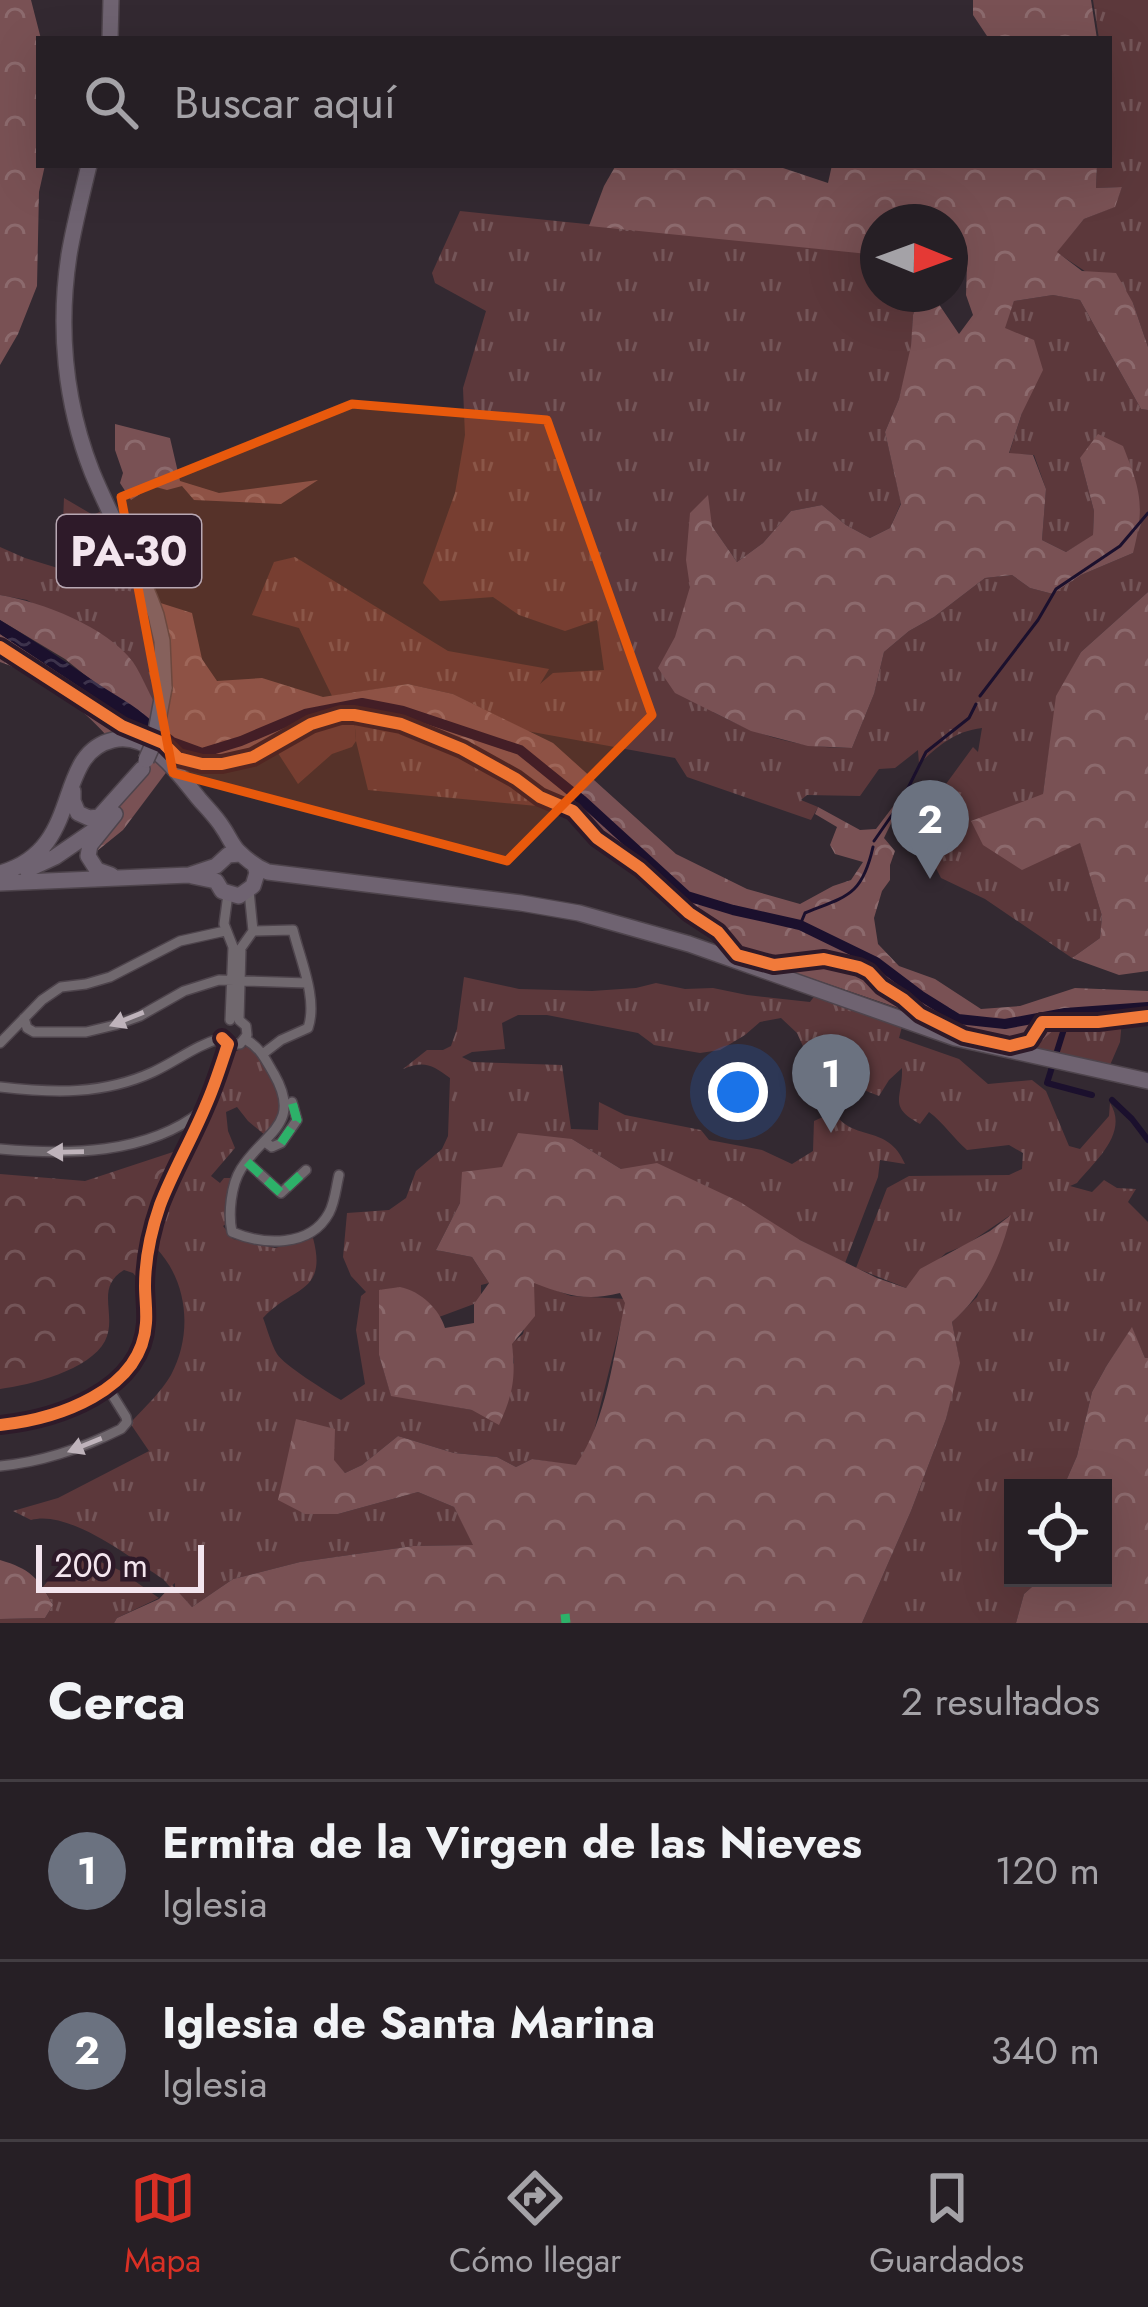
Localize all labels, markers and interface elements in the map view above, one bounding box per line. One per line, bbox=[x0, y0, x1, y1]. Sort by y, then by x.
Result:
search box bbox=[36, 36, 1112, 168]
icon: search bbox=[78, 69, 144, 135]
text: Buscar aquí bbox=[174, 70, 396, 135]
north arrow bbox=[860, 204, 968, 312]
road number: PA-30 bbox=[57, 515, 201, 587]
pin: 2 bbox=[891, 780, 969, 879]
one-way arrow bbox=[109, 1011, 145, 1030]
pin: 1 bbox=[792, 1034, 870, 1133]
your location bbox=[708, 1062, 768, 1122]
one-way arrow bbox=[46, 1142, 84, 1161]
one-way arrow bbox=[66, 1436, 102, 1455]
map controls bbox=[1004, 1479, 1112, 1587]
button: locate bbox=[1004, 1479, 1112, 1587]
scale bar bbox=[36, 1539, 204, 1592]
text: 200 m bbox=[54, 1542, 148, 1589]
text: Cerca bbox=[48, 1664, 186, 1738]
text: 2 resultados bbox=[901, 1673, 1100, 1730]
text: Ermita de la Virgen de las Nieves bbox=[162, 1810, 862, 1875]
text: 1 bbox=[77, 1842, 97, 1899]
text: 120 m bbox=[995, 1842, 1100, 1899]
text: Iglesia bbox=[162, 1875, 267, 1932]
text: Iglesia de Santa Marina bbox=[162, 1990, 655, 2055]
text: 2 bbox=[74, 2022, 100, 2079]
text: 340 m bbox=[990, 2022, 1100, 2079]
text: Iglesia bbox=[162, 2055, 267, 2112]
tab: Mapa bbox=[124, 2165, 201, 2284]
tab: Cómo llegar bbox=[449, 2165, 621, 2284]
tab: Guardados bbox=[869, 2165, 1024, 2284]

